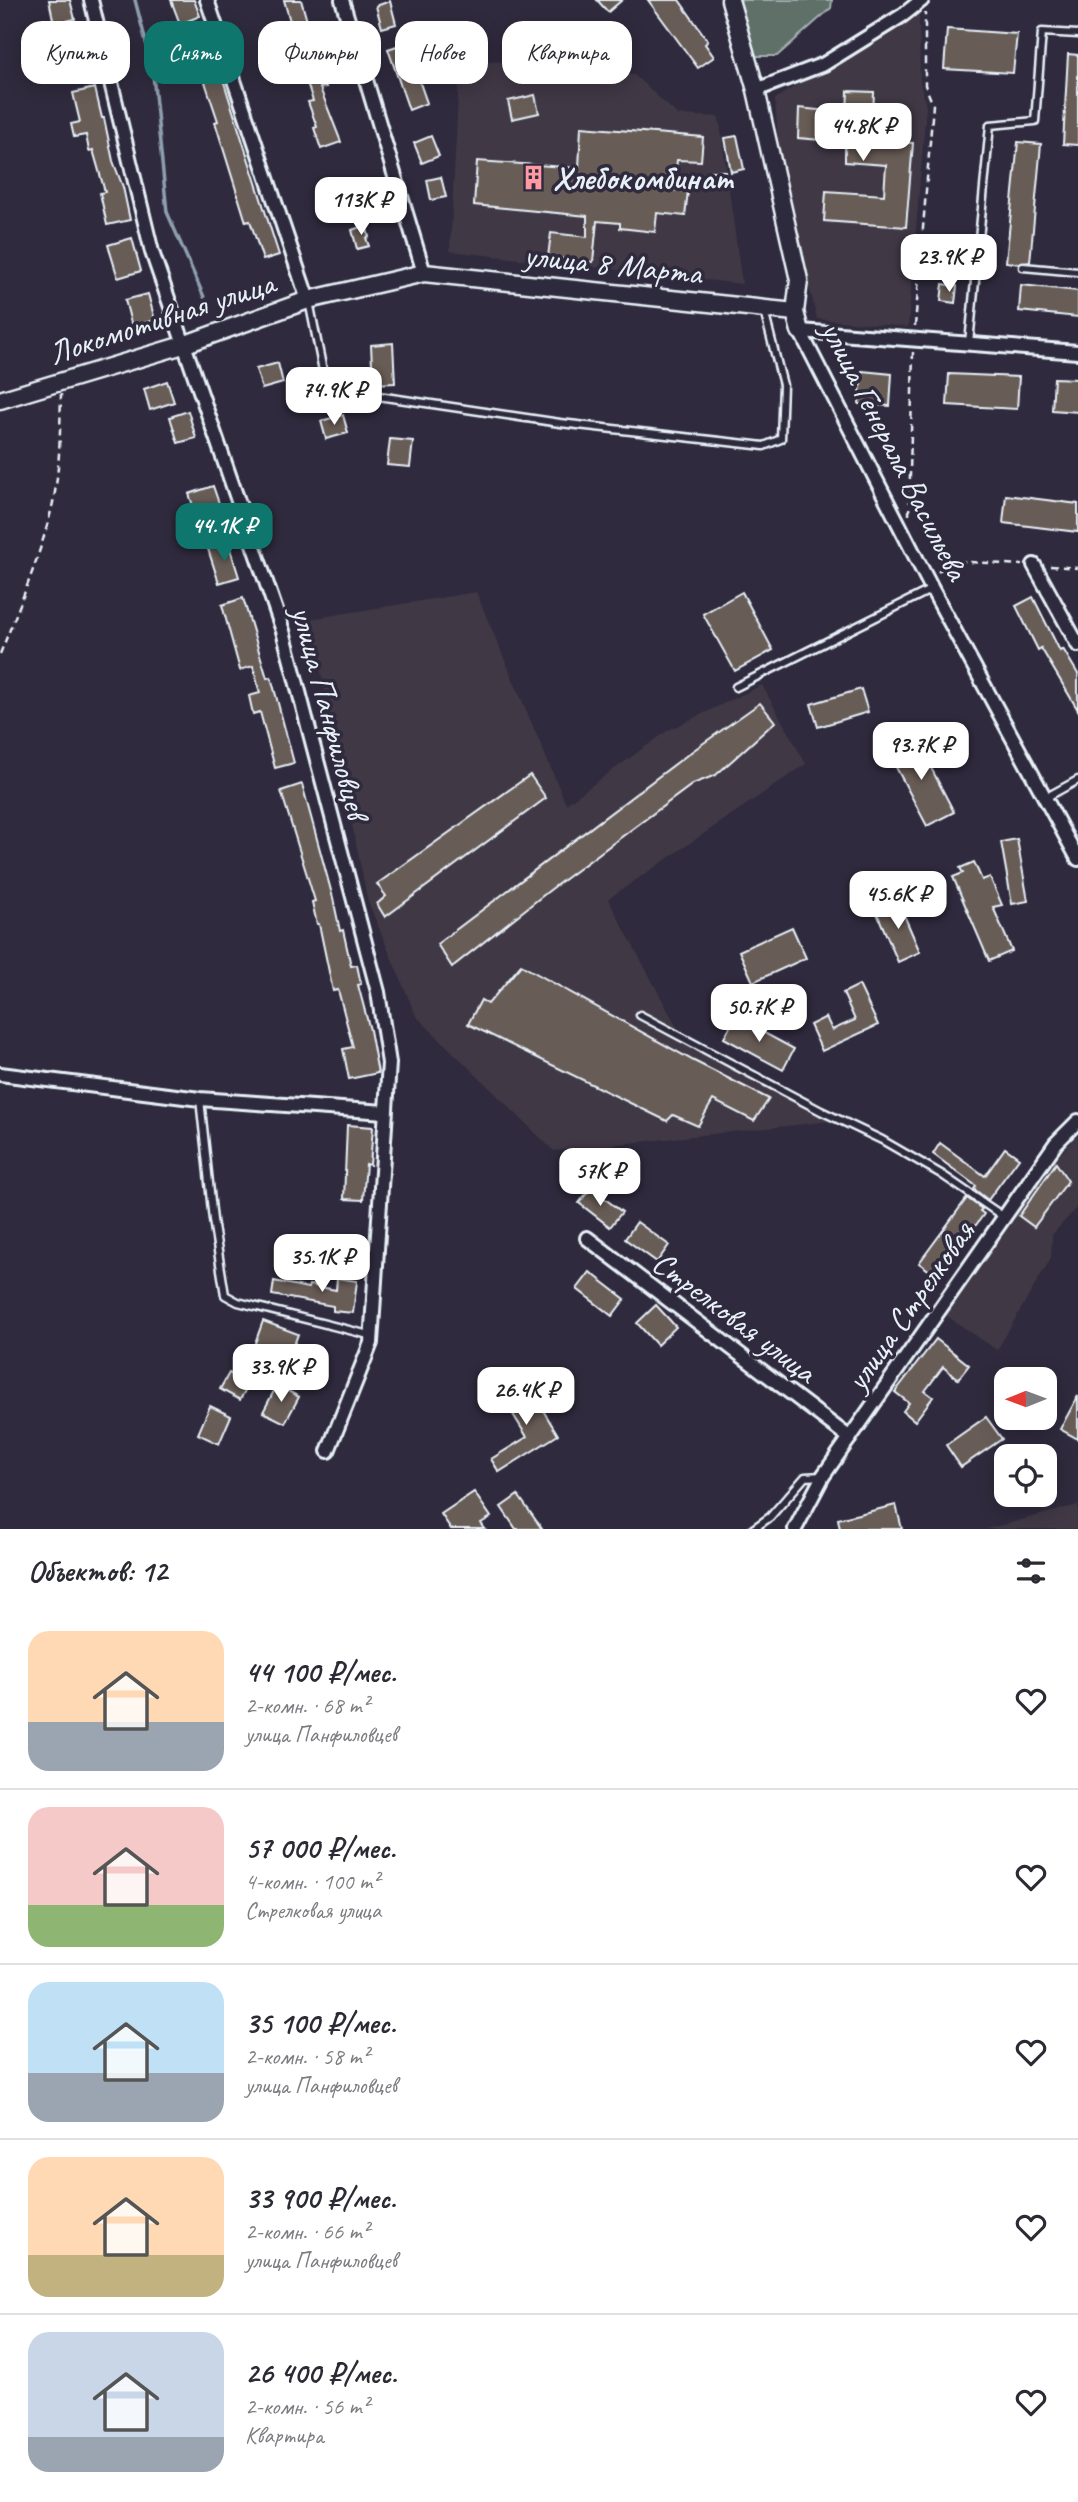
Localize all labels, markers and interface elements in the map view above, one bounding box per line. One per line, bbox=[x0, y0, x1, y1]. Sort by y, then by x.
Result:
chip: Купить bbox=[21, 21, 130, 84]
chip: Снять bbox=[144, 21, 244, 84]
chip: Фильтры bbox=[258, 21, 381, 84]
chip: Новое bbox=[395, 21, 488, 84]
chip: Квартира bbox=[502, 21, 632, 84]
pin: 44.8K ₽ bbox=[798, 104, 928, 163]
text: 44.8K ₽ bbox=[831, 111, 895, 140]
place label: Хлебокомбинат bbox=[553, 157, 734, 199]
building icon: Хлебокомбинат bbox=[519, 163, 547, 191]
pin: 113K ₽ bbox=[304, 177, 418, 237]
text: 113K ₽ bbox=[331, 185, 391, 214]
street label: улица 8 Марта bbox=[520, 234, 706, 294]
pin: 23.9K ₽ bbox=[884, 234, 1014, 294]
text: 23.9K ₽ bbox=[917, 242, 981, 271]
street label: Локомотивная улица bbox=[43, 261, 282, 374]
street label: улица Генерала Васильева bbox=[811, 312, 979, 589]
pin: 74.9K ₽ bbox=[269, 368, 399, 427]
text: 74.9K ₽ bbox=[302, 375, 366, 404]
pin: 44.1K ₽ bbox=[159, 504, 289, 563]
text: 44.1K ₽ bbox=[192, 511, 256, 540]
street label: улица Панфиловцев bbox=[281, 600, 380, 828]
pin: 93.7K ₽ bbox=[856, 722, 986, 782]
text: 93.7K ₽ bbox=[889, 730, 953, 759]
pin: 45.6K ₽ bbox=[833, 872, 963, 931]
text: 45.6K ₽ bbox=[866, 879, 930, 908]
pin: 50.7K ₽ bbox=[694, 984, 824, 1044]
text: 50.7K ₽ bbox=[727, 992, 791, 1021]
pin: 57K ₽ bbox=[551, 1148, 649, 1208]
text: 57K ₽ bbox=[575, 1156, 625, 1185]
street label: улица Стрелковая bbox=[835, 1212, 984, 1400]
pin: 35.1K ₽ bbox=[257, 1234, 387, 1294]
street label: Стрелковая улица bbox=[644, 1241, 827, 1394]
text: 35.1K ₽ bbox=[290, 1242, 354, 1271]
pin: 33.9K ₽ bbox=[216, 1344, 346, 1404]
text: 33.9K ₽ bbox=[249, 1352, 313, 1381]
north arrow bbox=[994, 1367, 1057, 1430]
map controls bbox=[994, 1367, 1057, 1507]
pin: 26.4K ₽ bbox=[461, 1368, 591, 1427]
text: 26.4K ₽ bbox=[493, 1375, 559, 1404]
button: locate bbox=[994, 1444, 1057, 1507]
text: Объектов: 12 bbox=[28, 1552, 167, 1590]
icon: filters bbox=[1012, 1552, 1050, 1590]
text: 44 100 ₽/мес. bbox=[245, 1653, 396, 1691]
icon: home bbox=[84, 1659, 168, 1743]
icon: heart bbox=[1012, 1682, 1050, 1720]
text: 2-комн. · 68 m² bbox=[245, 1691, 369, 1720]
text: улица Панфиловцев bbox=[245, 1720, 397, 1749]
text: 57 000 ₽/мес. bbox=[245, 1829, 395, 1867]
icon: home bbox=[84, 1835, 168, 1919]
icon: heart bbox=[1012, 1858, 1050, 1896]
text: 4-комн. · 100 m² bbox=[245, 1867, 379, 1896]
text: Стрелковая улица bbox=[245, 1896, 381, 1925]
text: 35 100 ₽/мес. bbox=[245, 2004, 396, 2042]
icon: home bbox=[84, 2010, 168, 2094]
icon: heart bbox=[1012, 2033, 1050, 2071]
text: 2-комн. · 58 m² bbox=[245, 2042, 369, 2071]
text: улица Панфиловцев bbox=[245, 2071, 397, 2100]
text: 33 900 ₽/мес. bbox=[245, 2179, 396, 2217]
icon: home bbox=[84, 2185, 168, 2269]
icon: heart bbox=[1012, 2208, 1050, 2246]
text: 2-комн. · 66 m² bbox=[245, 2217, 369, 2246]
text: улица Панфиловцев bbox=[245, 2246, 397, 2275]
text: 26 400 ₽/мес. bbox=[245, 2354, 397, 2392]
icon: home bbox=[84, 2360, 168, 2444]
icon: heart bbox=[1012, 2383, 1050, 2421]
text: 2-комн. · 56 m² bbox=[245, 2392, 369, 2421]
text: Квартира bbox=[245, 2421, 323, 2450]

